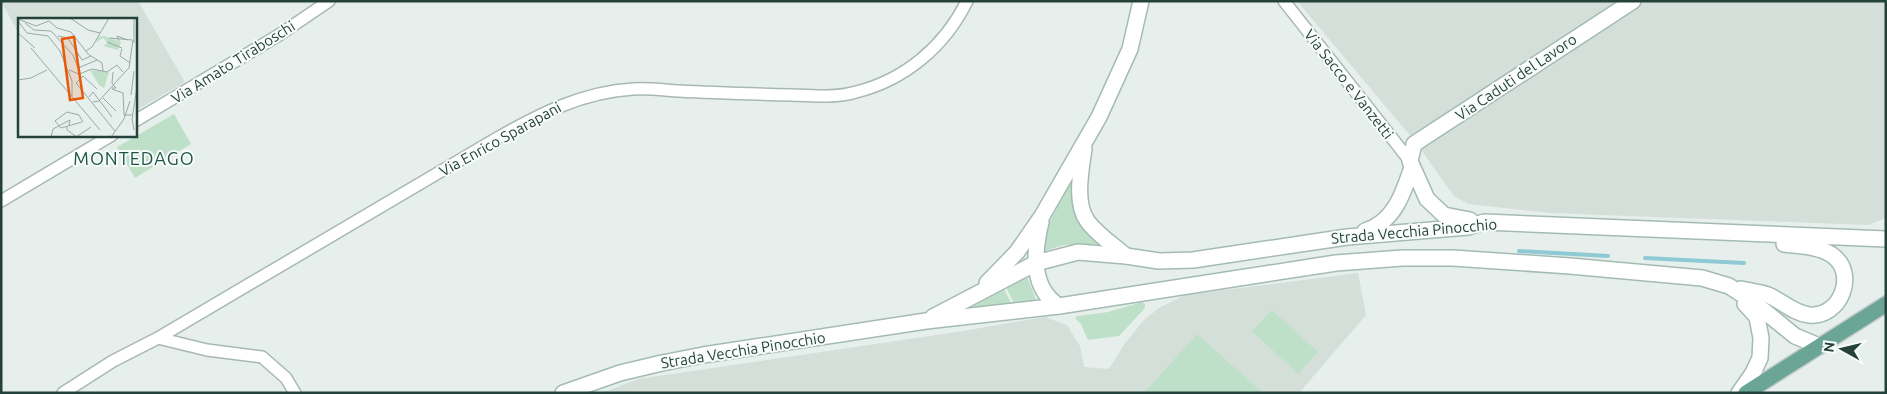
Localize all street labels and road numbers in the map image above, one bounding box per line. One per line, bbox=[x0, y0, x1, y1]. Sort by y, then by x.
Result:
street label: Via Amato Tiraboschi bbox=[168, 17, 298, 107]
street label: Via Sacco e Vanzetti bbox=[1301, 26, 1397, 142]
street label: Via Caduti del Lavoro bbox=[1452, 30, 1580, 124]
street label: Via Enrico Sparapani bbox=[436, 98, 564, 180]
street label: Strada Vecchia Pinocchio bbox=[1330, 215, 1498, 247]
street label: Strada Vecchia Pinocchio bbox=[659, 329, 827, 371]

